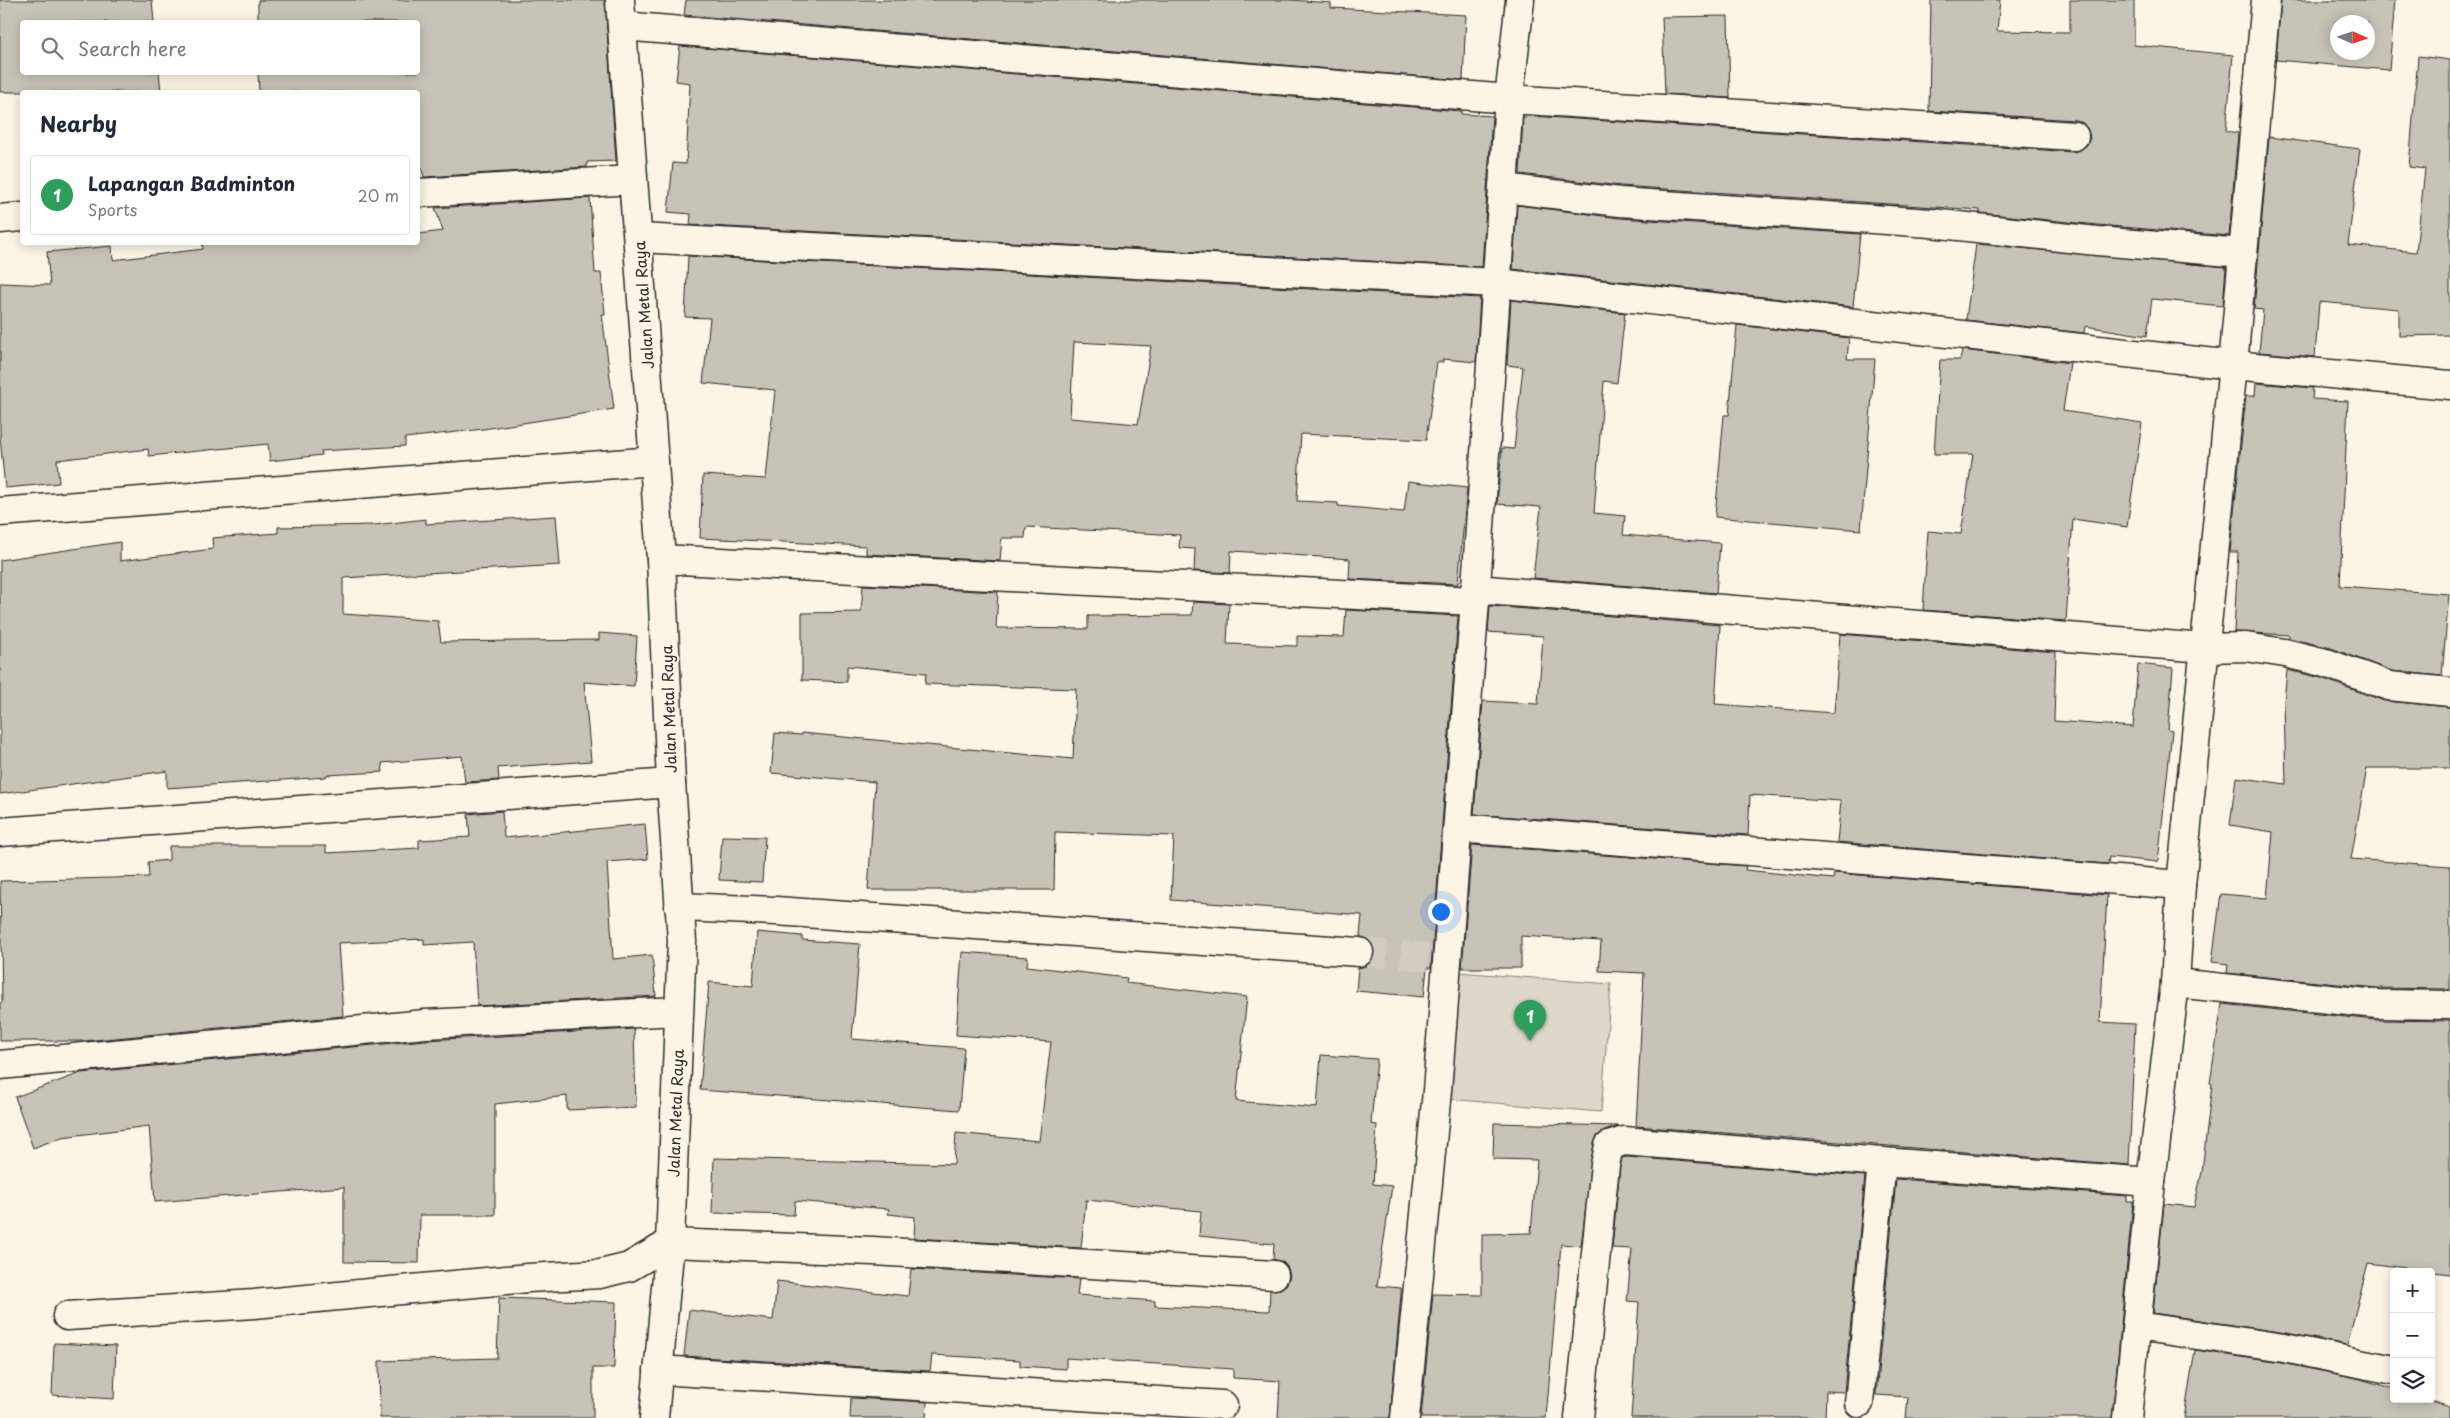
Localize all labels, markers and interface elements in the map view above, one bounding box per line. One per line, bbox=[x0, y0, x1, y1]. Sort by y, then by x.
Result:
north arrow bbox=[2330, 15, 2375, 60]
search box bbox=[20, 20, 420, 75]
icon: search bbox=[38, 34, 66, 62]
text: Search here bbox=[78, 34, 187, 62]
text: Nearby bbox=[40, 107, 117, 139]
text: Lapangan Badminton bbox=[88, 169, 295, 197]
text: 1 bbox=[53, 183, 61, 207]
text: 20 m bbox=[358, 183, 399, 207]
text: Sports bbox=[88, 197, 137, 221]
street label: Jalan Metal Raya bbox=[627, 240, 659, 370]
street label: Jalan Metal Raya bbox=[654, 644, 682, 773]
your location bbox=[1428, 899, 1454, 925]
pin: 1 bbox=[1514, 1000, 1546, 1041]
street label: Jalan Metal Raya bbox=[661, 1048, 689, 1177]
map controls bbox=[2390, 1268, 2435, 1403]
button: + bbox=[2390, 1268, 2435, 1313]
button: − bbox=[2390, 1313, 2435, 1358]
button: layers bbox=[2390, 1358, 2435, 1403]

